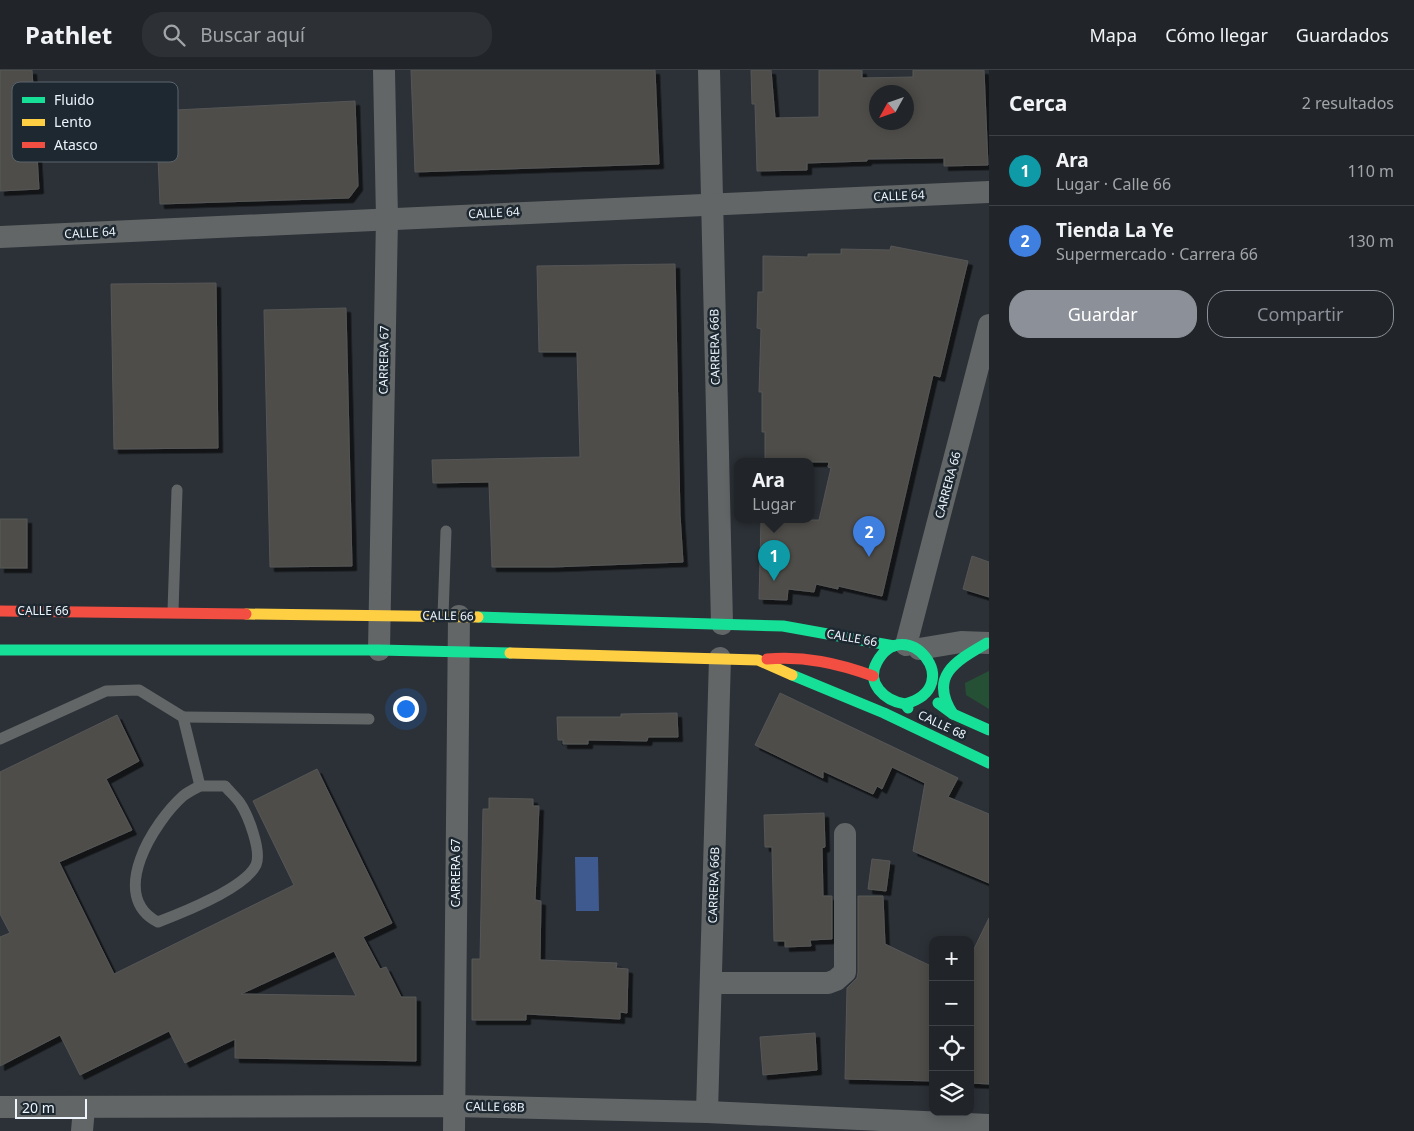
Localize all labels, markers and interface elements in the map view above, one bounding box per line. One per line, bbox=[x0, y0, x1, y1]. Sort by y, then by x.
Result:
search box bbox=[142, 12, 492, 57]
text: Pathlet bbox=[25, 18, 112, 51]
icon: search bbox=[160, 21, 188, 49]
text: Buscar aquí bbox=[200, 22, 305, 48]
text: Mapa bbox=[1090, 23, 1137, 47]
text: Cómo llegar bbox=[1165, 23, 1268, 47]
text: Guardados bbox=[1296, 23, 1389, 47]
legend bbox=[12, 82, 178, 162]
north arrow bbox=[869, 85, 914, 130]
text: Cerca bbox=[1009, 89, 1067, 117]
text: Fluido bbox=[54, 90, 94, 109]
text: 2 resultados bbox=[1302, 92, 1394, 114]
text: Lento bbox=[54, 112, 91, 131]
text: Atasco bbox=[54, 135, 98, 154]
text: Ara bbox=[1056, 147, 1089, 173]
text: 1 bbox=[1020, 160, 1030, 182]
text: 110 m bbox=[1347, 160, 1394, 182]
text: Lugar · Calle 66 bbox=[1056, 173, 1171, 195]
street label: CALLE 64 bbox=[873, 186, 925, 205]
street label: CALLE 64 bbox=[468, 203, 520, 222]
text: Tienda La Ye bbox=[1056, 217, 1174, 243]
street label: CALLE 64 bbox=[64, 223, 116, 242]
text: 2 bbox=[1020, 230, 1030, 252]
text: 130 m bbox=[1347, 230, 1394, 252]
text: Supermercado · Carrera 66 bbox=[1056, 243, 1258, 265]
button: Guardar bbox=[1009, 290, 1197, 338]
button: Compartir bbox=[1207, 290, 1394, 338]
street label: CARRERA 66B bbox=[705, 308, 724, 385]
street label: CARRERA 67 bbox=[374, 325, 393, 395]
street label: CARRERA 66 bbox=[930, 449, 965, 520]
popup bbox=[734, 458, 814, 523]
text: Ara bbox=[752, 467, 785, 493]
text: Lugar bbox=[752, 493, 796, 515]
pin: 2 bbox=[853, 516, 885, 557]
pin: 1 bbox=[758, 540, 790, 581]
street label: CALLE 66 bbox=[17, 602, 69, 619]
street label: CALLE 66 bbox=[422, 607, 474, 624]
street label: CALLE 66 bbox=[825, 625, 879, 650]
your location bbox=[393, 696, 419, 722]
street label: CALLE 68 bbox=[915, 706, 969, 743]
street label: CARRERA 67 bbox=[447, 838, 464, 907]
street label: CARRERA 66B bbox=[704, 846, 723, 924]
map controls bbox=[929, 936, 974, 1116]
button: + bbox=[929, 936, 974, 981]
button: − bbox=[929, 981, 974, 1026]
button: locate bbox=[929, 1026, 974, 1071]
button: layers bbox=[929, 1071, 974, 1116]
scale bar bbox=[15, 1096, 88, 1119]
street label: CALLE 68B bbox=[465, 1097, 525, 1116]
text: 20 m bbox=[22, 1098, 55, 1117]

